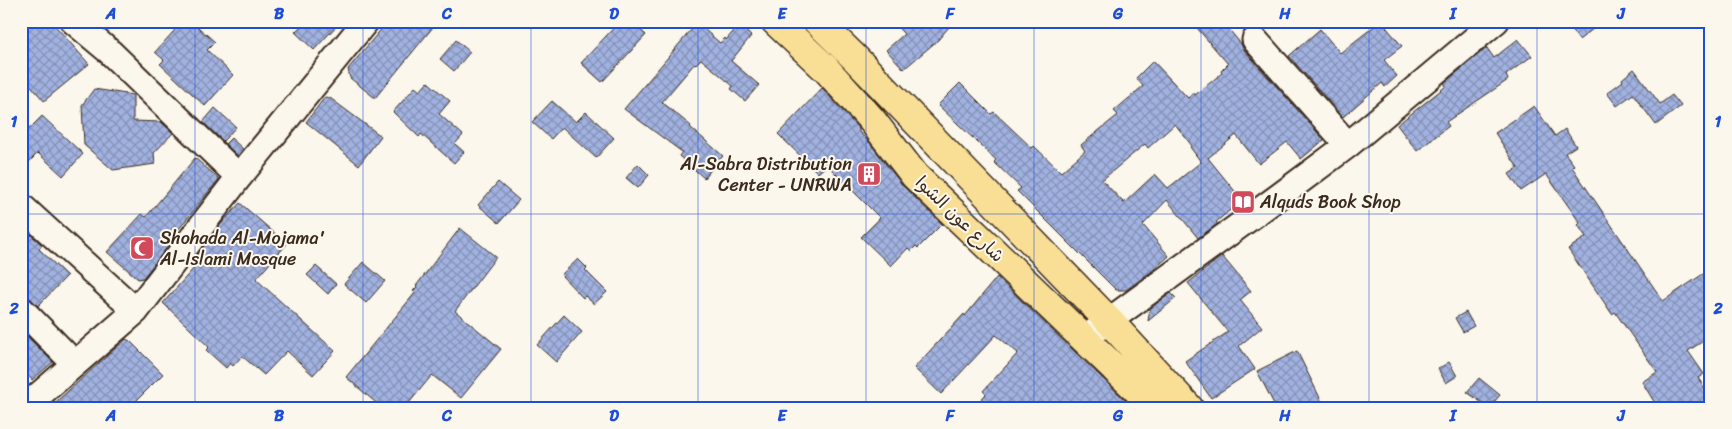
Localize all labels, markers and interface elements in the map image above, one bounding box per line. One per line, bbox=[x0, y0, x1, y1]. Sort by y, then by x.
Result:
text: A bbox=[105, 0, 116, 28]
text: B bbox=[274, 0, 285, 28]
text: C bbox=[441, 0, 453, 28]
text: D bbox=[609, 0, 619, 28]
text: E bbox=[778, 0, 788, 28]
text: F bbox=[945, 0, 956, 28]
text: G bbox=[1112, 0, 1124, 28]
text: H bbox=[1278, 0, 1291, 28]
text: I bbox=[1449, 0, 1458, 28]
text: J bbox=[1616, 0, 1626, 28]
text: 1 bbox=[11, 107, 18, 136]
text: 1 bbox=[1715, 107, 1722, 136]
place label: Al-Sabra Distribution Center - UNRWA bbox=[679, 148, 852, 201]
building icon: Al-Sabra Distribution Center - UNRWA bbox=[856, 161, 882, 187]
street label: شارع عون الشوا bbox=[908, 168, 1012, 270]
place label: Alquds Book Shop bbox=[1259, 186, 1401, 218]
library icon: Alquds Book Shop bbox=[1230, 189, 1256, 215]
place label: Shohada Al-Mojama' Al-Islami Mosque bbox=[159, 222, 325, 275]
mosque icon: Shohada Al-Mojama' Al-Islami Mosque bbox=[129, 235, 155, 261]
text: 2 bbox=[8, 294, 19, 323]
text: 2 bbox=[1712, 294, 1723, 323]
text: A bbox=[105, 401, 116, 429]
text: B bbox=[274, 401, 285, 429]
text: C bbox=[441, 401, 453, 429]
text: D bbox=[609, 401, 619, 429]
text: E bbox=[778, 401, 788, 429]
text: F bbox=[945, 401, 956, 429]
text: G bbox=[1112, 401, 1124, 429]
text: H bbox=[1278, 401, 1291, 429]
text: I bbox=[1449, 401, 1458, 429]
text: J bbox=[1616, 401, 1626, 429]

